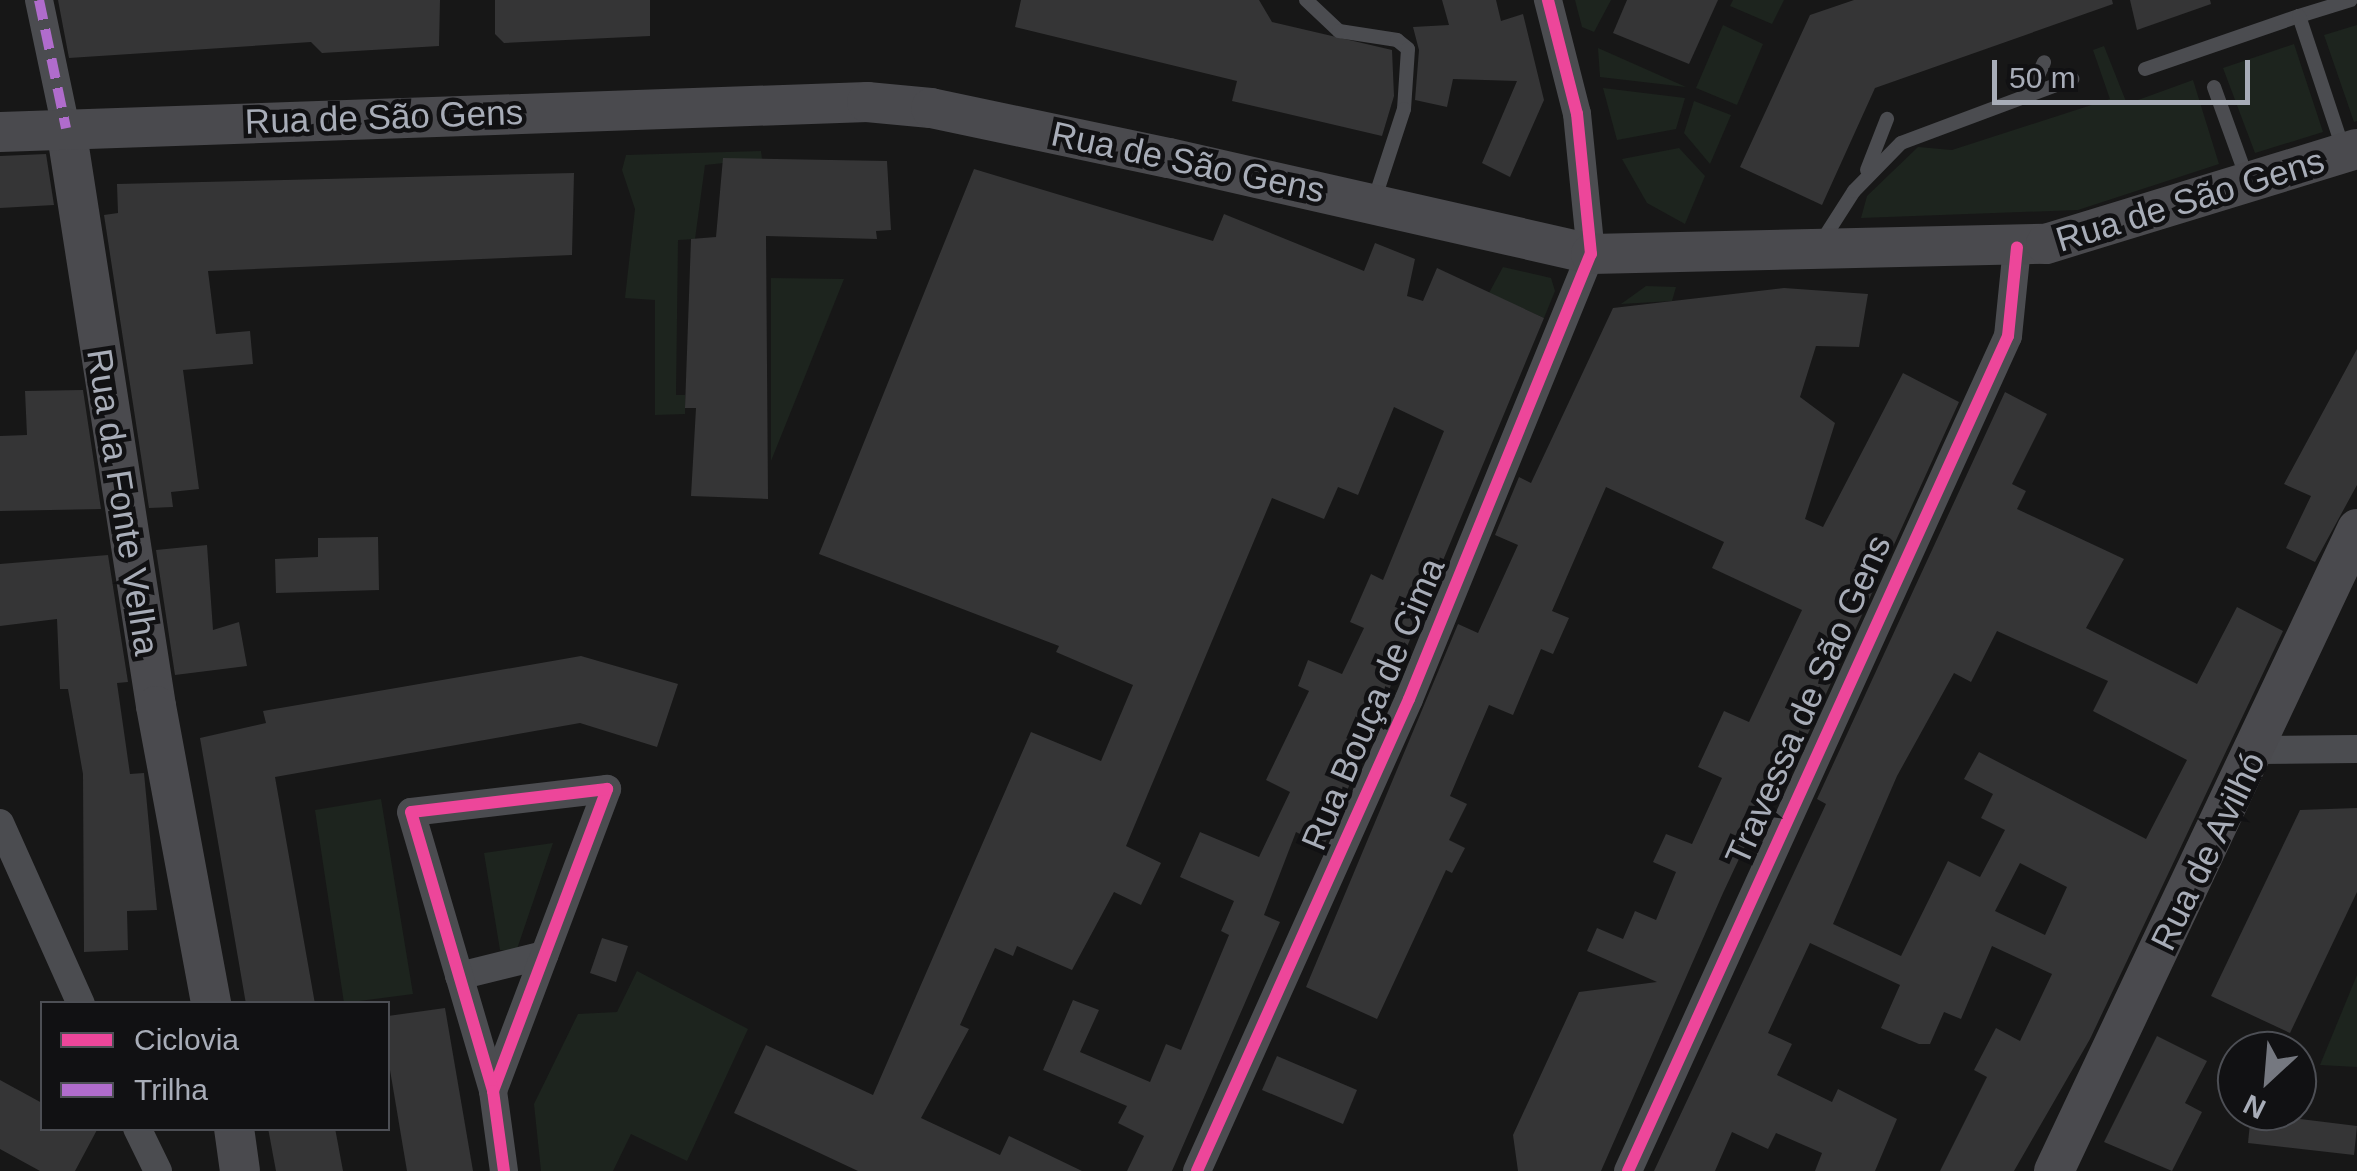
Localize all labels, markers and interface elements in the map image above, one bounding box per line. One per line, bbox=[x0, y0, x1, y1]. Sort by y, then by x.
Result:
scale bar bbox=[1997, 40, 2254, 102]
text: 50 m bbox=[2009, 61, 2076, 94]
street label: Rua de São Gens bbox=[244, 91, 524, 143]
street label: Rua de São Gens bbox=[1048, 113, 1328, 211]
street label: Rua de São Gens bbox=[2051, 139, 2329, 261]
street label: Rua da Fonte Velha bbox=[78, 346, 168, 658]
street label: Travessa de São Gens bbox=[1716, 529, 1900, 871]
street label: Rua Bouça de Cima bbox=[1292, 552, 1454, 856]
street label: Rua de Avilhó bbox=[2142, 744, 2274, 958]
legend bbox=[40, 1001, 390, 1131]
text: Ciclovia bbox=[134, 1023, 239, 1056]
north arrow bbox=[2217, 1031, 2317, 1131]
text: Trilha bbox=[134, 1073, 208, 1106]
text: N bbox=[2239, 1088, 2270, 1125]

